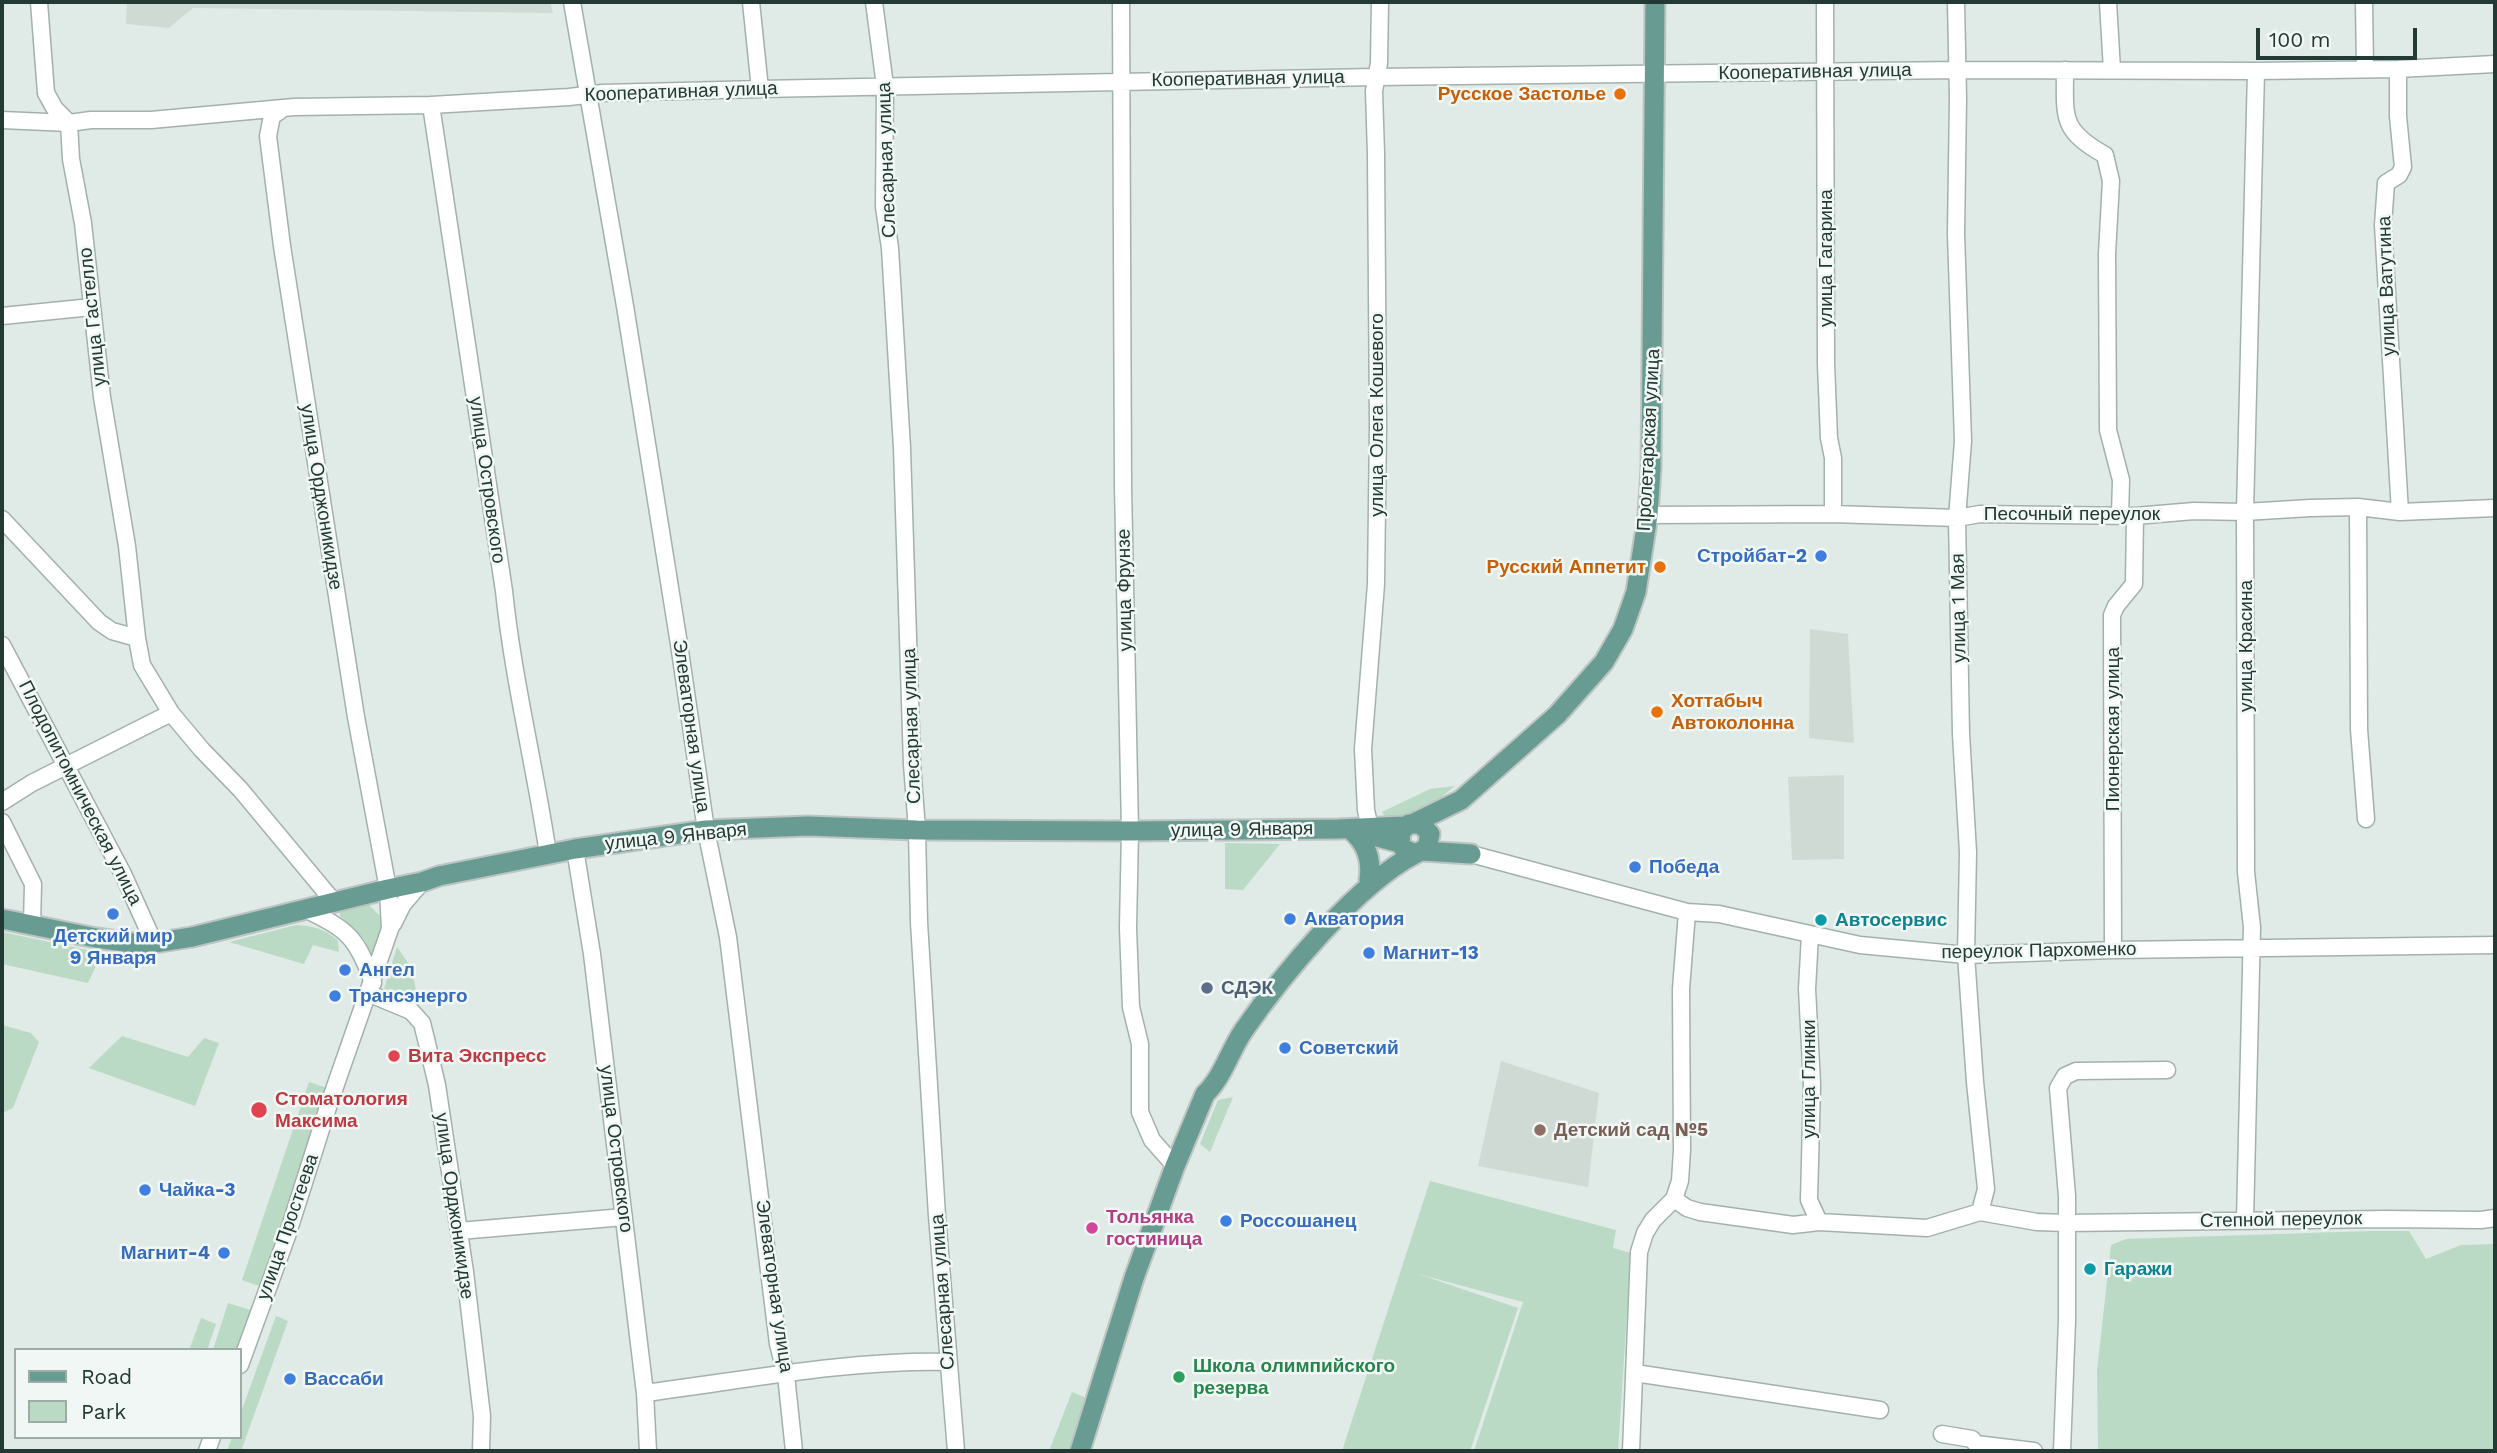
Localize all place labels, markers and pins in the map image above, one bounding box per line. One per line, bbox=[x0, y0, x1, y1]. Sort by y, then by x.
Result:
place label: Русское Застолье bbox=[1438, 83, 1606, 105]
marker: Русское Застолье bbox=[1612, 86, 1628, 102]
place label: Стройбат-2 bbox=[1697, 545, 1807, 567]
marker: Стройбат-2 bbox=[1813, 548, 1829, 564]
place label: Русский Аппетит bbox=[1487, 556, 1646, 578]
marker: Русский Аппетит bbox=[1652, 559, 1668, 575]
place label: Хоттабыч Автоколонна bbox=[1671, 690, 1794, 734]
marker: Хоттабыч Автоколонна bbox=[1649, 704, 1665, 720]
place label: Победа bbox=[1649, 856, 1719, 878]
marker: Победа bbox=[1627, 859, 1643, 875]
marker: Детский мир 9 Января bbox=[105, 906, 121, 922]
place label: Акватория bbox=[1304, 908, 1404, 930]
place label: Автосервис bbox=[1835, 909, 1947, 931]
marker: Акватория bbox=[1282, 911, 1298, 927]
marker: Автосервис bbox=[1813, 912, 1829, 928]
place label: Детский мир 9 Января bbox=[53, 925, 173, 969]
place label: Магнит-13 bbox=[1383, 942, 1479, 964]
marker: Магнит-13 bbox=[1361, 945, 1377, 961]
place label: Ангел bbox=[359, 959, 415, 981]
marker: Ангел bbox=[337, 962, 353, 978]
place label: СДЭК bbox=[1221, 977, 1273, 999]
marker: СДЭК bbox=[1199, 980, 1215, 996]
place label: Трансэнерго bbox=[349, 985, 468, 1007]
marker: Трансэнерго bbox=[327, 988, 343, 1004]
place label: Советский bbox=[1299, 1037, 1399, 1059]
marker: Советский bbox=[1277, 1040, 1293, 1056]
place label: Вита Экспресс bbox=[408, 1045, 547, 1067]
marker: Вита Экспресс bbox=[386, 1048, 402, 1064]
place label: Стоматология Максима bbox=[275, 1088, 408, 1132]
marker: Стоматология Максима bbox=[249, 1100, 269, 1120]
place label: Детский сад №5 bbox=[1554, 1119, 1708, 1141]
marker: Детский сад №5 bbox=[1532, 1122, 1548, 1138]
place label: Чайка-3 bbox=[159, 1179, 235, 1201]
marker: Чайка-3 bbox=[137, 1182, 153, 1198]
place label: Тольянка гостиница bbox=[1106, 1206, 1202, 1250]
place label: Россошанец bbox=[1240, 1210, 1356, 1232]
marker: Россошанец bbox=[1218, 1213, 1234, 1229]
marker: Тольянка гостиница bbox=[1084, 1220, 1100, 1236]
place label: Магнит-4 bbox=[121, 1242, 210, 1264]
marker: Магнит-4 bbox=[216, 1245, 232, 1261]
place label: Гаражи bbox=[2104, 1258, 2172, 1280]
marker: Гаражи bbox=[2082, 1261, 2098, 1277]
place label: Школа олимпийского резерва bbox=[1193, 1355, 1395, 1399]
place label: Вассаби bbox=[304, 1368, 384, 1390]
marker: Школа олимпийского резерва bbox=[1171, 1369, 1187, 1385]
marker: Вассаби bbox=[282, 1371, 298, 1387]

